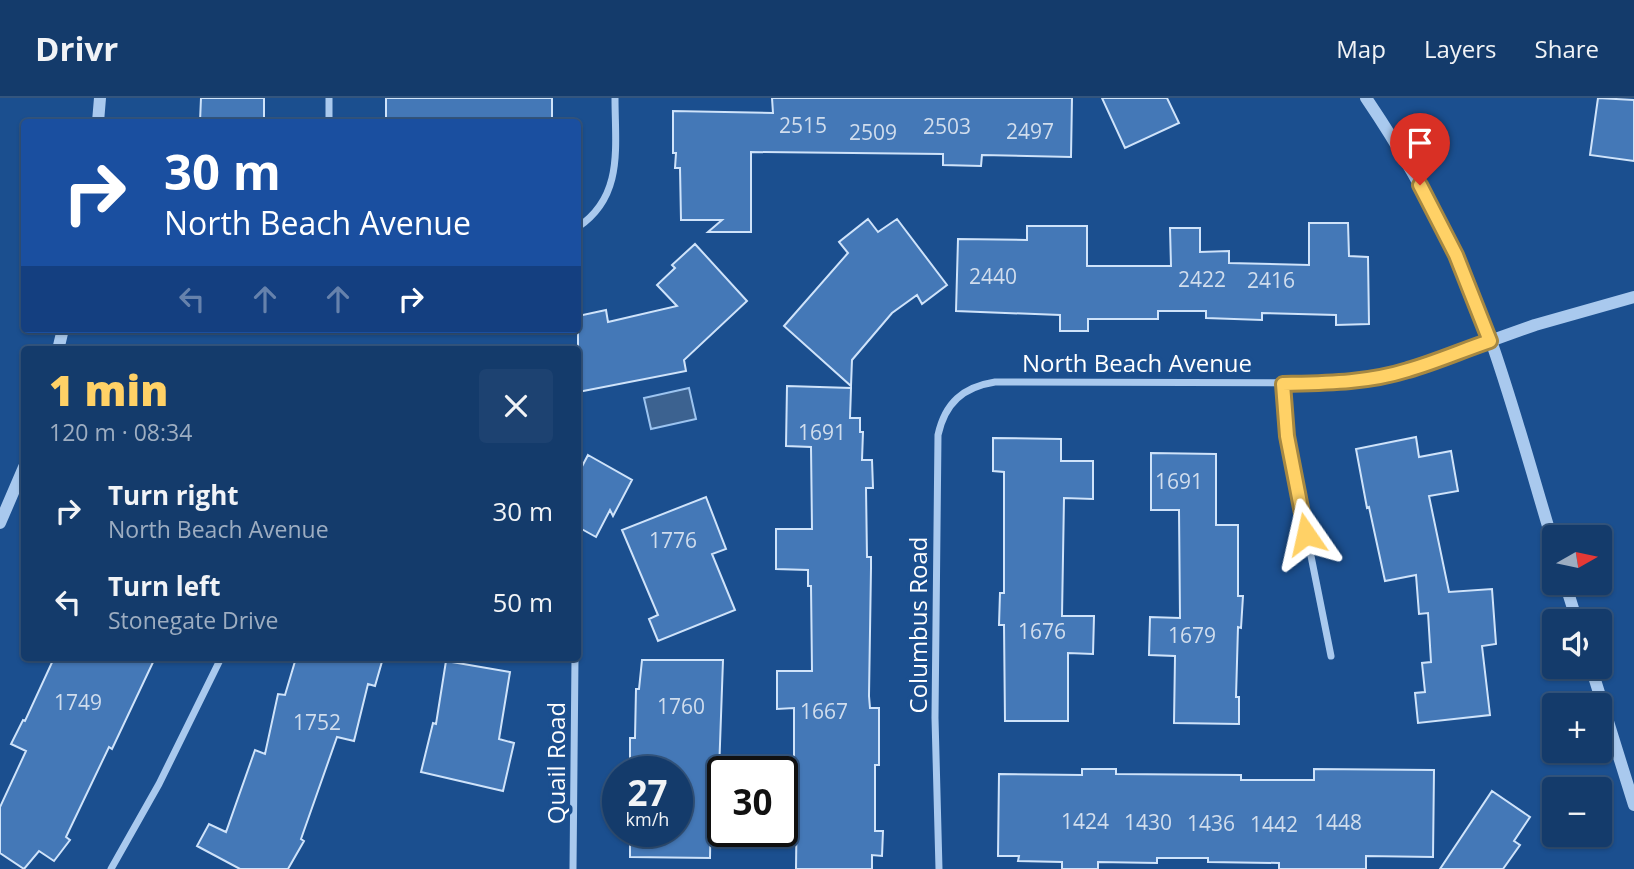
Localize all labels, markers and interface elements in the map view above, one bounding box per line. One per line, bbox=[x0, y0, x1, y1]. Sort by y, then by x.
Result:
text: Drivr bbox=[35, 26, 118, 71]
text: Map bbox=[1336, 32, 1386, 65]
text: Layers bbox=[1424, 32, 1497, 65]
text: Share bbox=[1535, 32, 1599, 65]
house number: 2515 bbox=[779, 111, 827, 139]
house number: 2503 bbox=[923, 112, 971, 140]
pin bbox=[1390, 113, 1450, 185]
house number: 2497 bbox=[1006, 117, 1054, 145]
house number: 2509 bbox=[849, 118, 897, 146]
icon: arrive bbox=[1401, 124, 1439, 162]
text: 30 m bbox=[164, 138, 281, 204]
icon: right bbox=[49, 147, 140, 238]
text: North Beach Avenue bbox=[164, 201, 471, 244]
house number: 2440 bbox=[969, 262, 1017, 290]
house number: 2422 bbox=[1178, 265, 1226, 293]
house number: 2416 bbox=[1247, 266, 1295, 294]
icon: left bbox=[173, 280, 211, 318]
icon: ahead bbox=[246, 280, 284, 318]
icon: ahead bbox=[319, 280, 357, 318]
icon: right bbox=[392, 280, 430, 318]
street label: North Beach Avenue bbox=[1022, 346, 1252, 379]
text: 1 min bbox=[49, 361, 168, 418]
button: close bbox=[479, 369, 553, 443]
text: 120 m · 08:34 bbox=[49, 416, 192, 448]
house number: 1691 bbox=[798, 418, 846, 446]
house number: 1691 bbox=[1155, 467, 1203, 495]
text: Turn right bbox=[108, 477, 239, 513]
icon: right bbox=[49, 492, 87, 530]
text: 30 m bbox=[492, 493, 553, 529]
position arrow bbox=[1269, 497, 1343, 571]
text: North Beach Avenue bbox=[108, 513, 329, 545]
north arrow bbox=[1542, 525, 1612, 595]
map controls bbox=[1542, 525, 1612, 847]
house number: 1776 bbox=[649, 526, 697, 554]
street label: Columbus Road bbox=[901, 537, 934, 713]
text: Turn left bbox=[108, 568, 220, 604]
icon: left bbox=[49, 583, 87, 621]
text: 50 m bbox=[492, 584, 553, 620]
text: Stonegate Drive bbox=[108, 604, 278, 636]
button: sound bbox=[1542, 609, 1612, 679]
house number: 1676 bbox=[1018, 617, 1066, 645]
house number: 1679 bbox=[1168, 621, 1216, 649]
house number: 1749 bbox=[54, 688, 102, 716]
house number: 1760 bbox=[657, 692, 705, 720]
button: + bbox=[1542, 693, 1612, 763]
house number: 1667 bbox=[800, 697, 848, 725]
street label: Quail Road bbox=[539, 702, 572, 824]
house number: 1752 bbox=[293, 708, 341, 736]
speed limit sign: 30 bbox=[707, 756, 798, 847]
text: 27 bbox=[627, 769, 668, 816]
button: − bbox=[1542, 777, 1612, 847]
text: km/h bbox=[626, 807, 669, 831]
house number: 1424 bbox=[1061, 807, 1109, 835]
house number: 1430 bbox=[1124, 808, 1172, 836]
house number: 1448 bbox=[1314, 808, 1362, 836]
house number: 1436 bbox=[1187, 809, 1235, 837]
house number: 1442 bbox=[1250, 810, 1298, 838]

